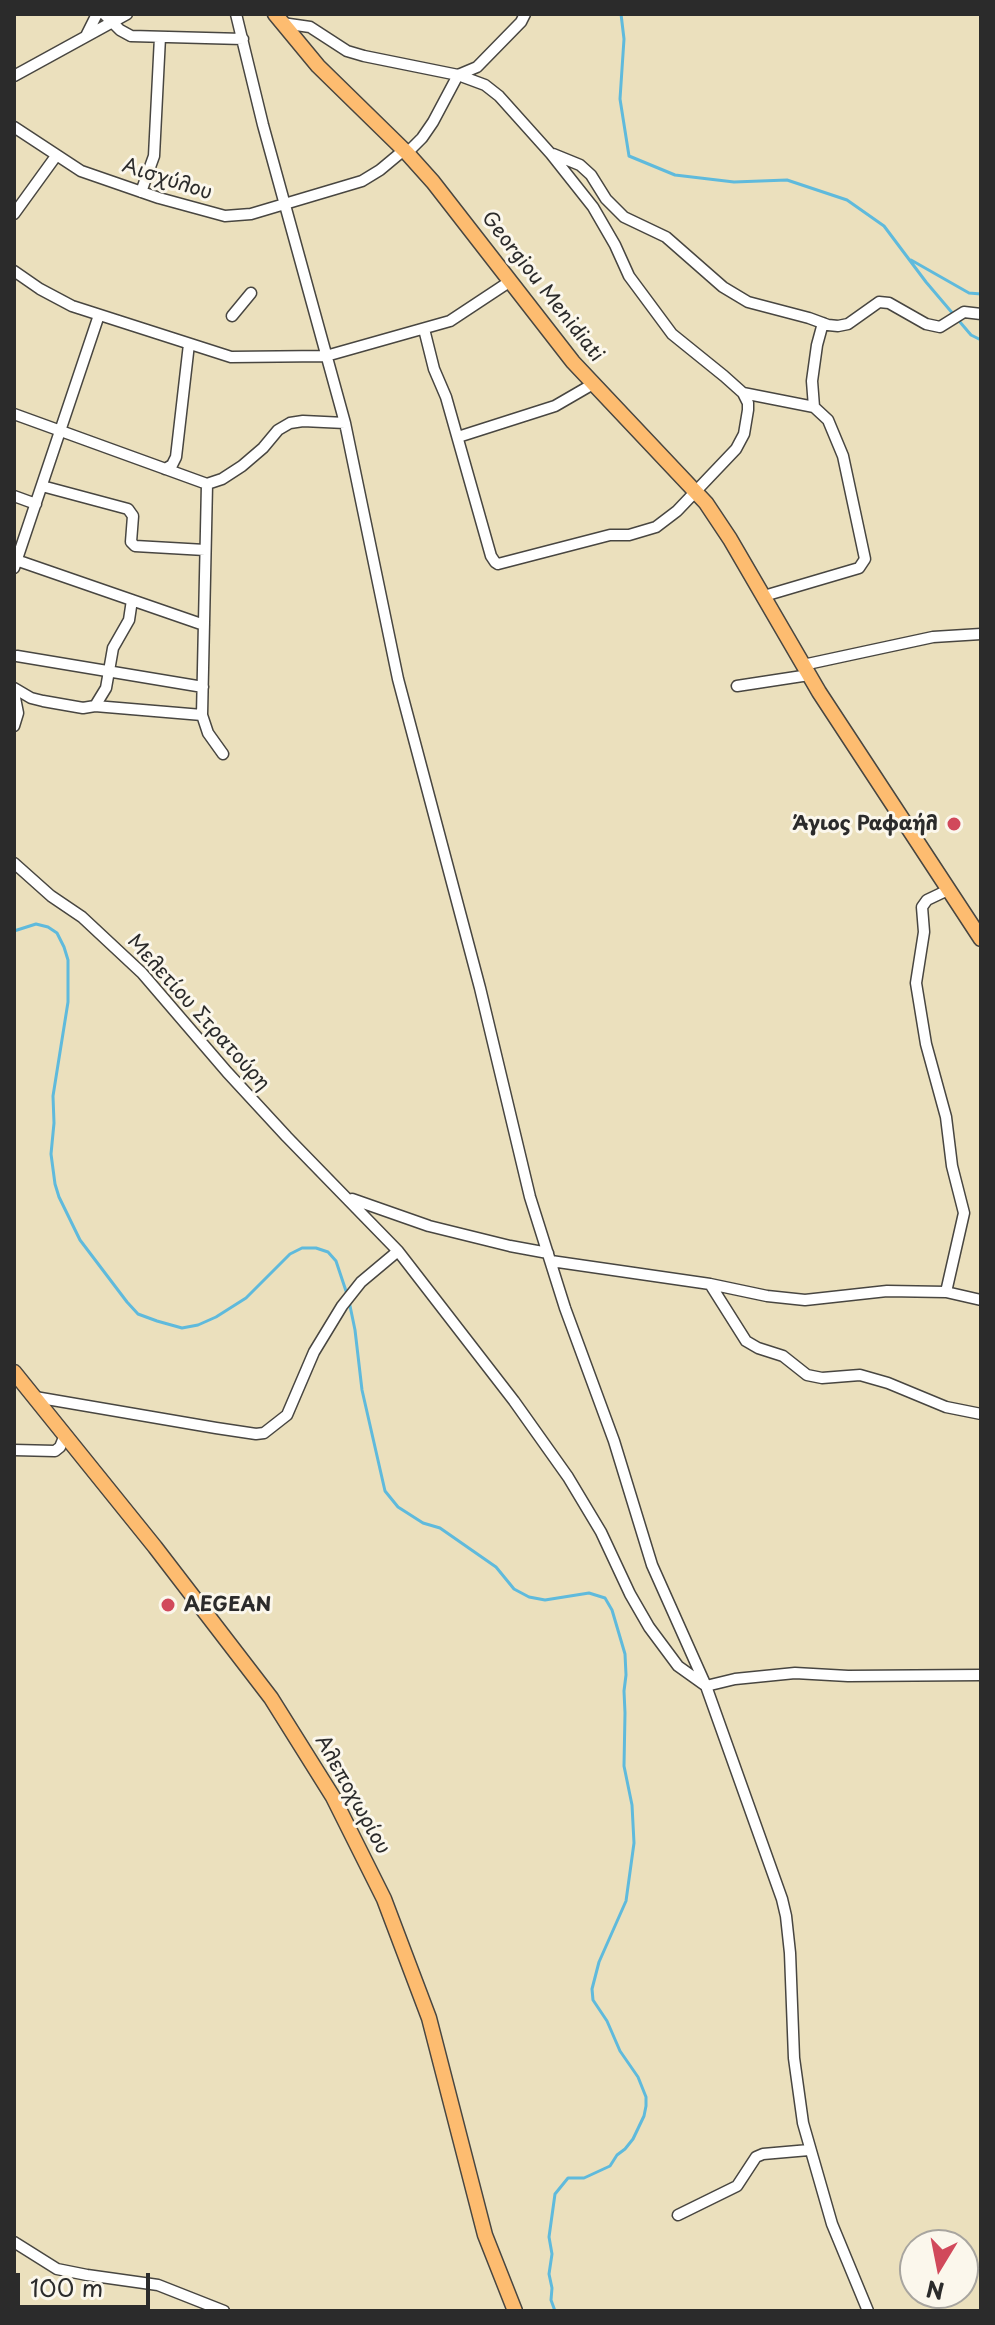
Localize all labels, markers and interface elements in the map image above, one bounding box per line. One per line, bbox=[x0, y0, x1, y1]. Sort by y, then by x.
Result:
street label: Αισχύλου bbox=[119, 154, 215, 206]
street label: Georgiou Menidiati bbox=[476, 207, 608, 367]
place label: Άγιος Ραφαήλ bbox=[792, 812, 938, 836]
marker: Άγιος Ραφαήλ bbox=[945, 815, 963, 833]
street label: Μελετίου Στρατούρη bbox=[122, 930, 274, 1096]
place label: AEGEAN bbox=[184, 1593, 271, 1617]
marker: AEGEAN bbox=[159, 1596, 177, 1614]
street label: Αλεποχωρίου bbox=[309, 1731, 395, 1859]
north arrow bbox=[899, 2229, 979, 2309]
scale bar bbox=[20, 2257, 154, 2307]
text: 100 m bbox=[30, 2269, 103, 2305]
text: N bbox=[924, 2273, 947, 2309]

